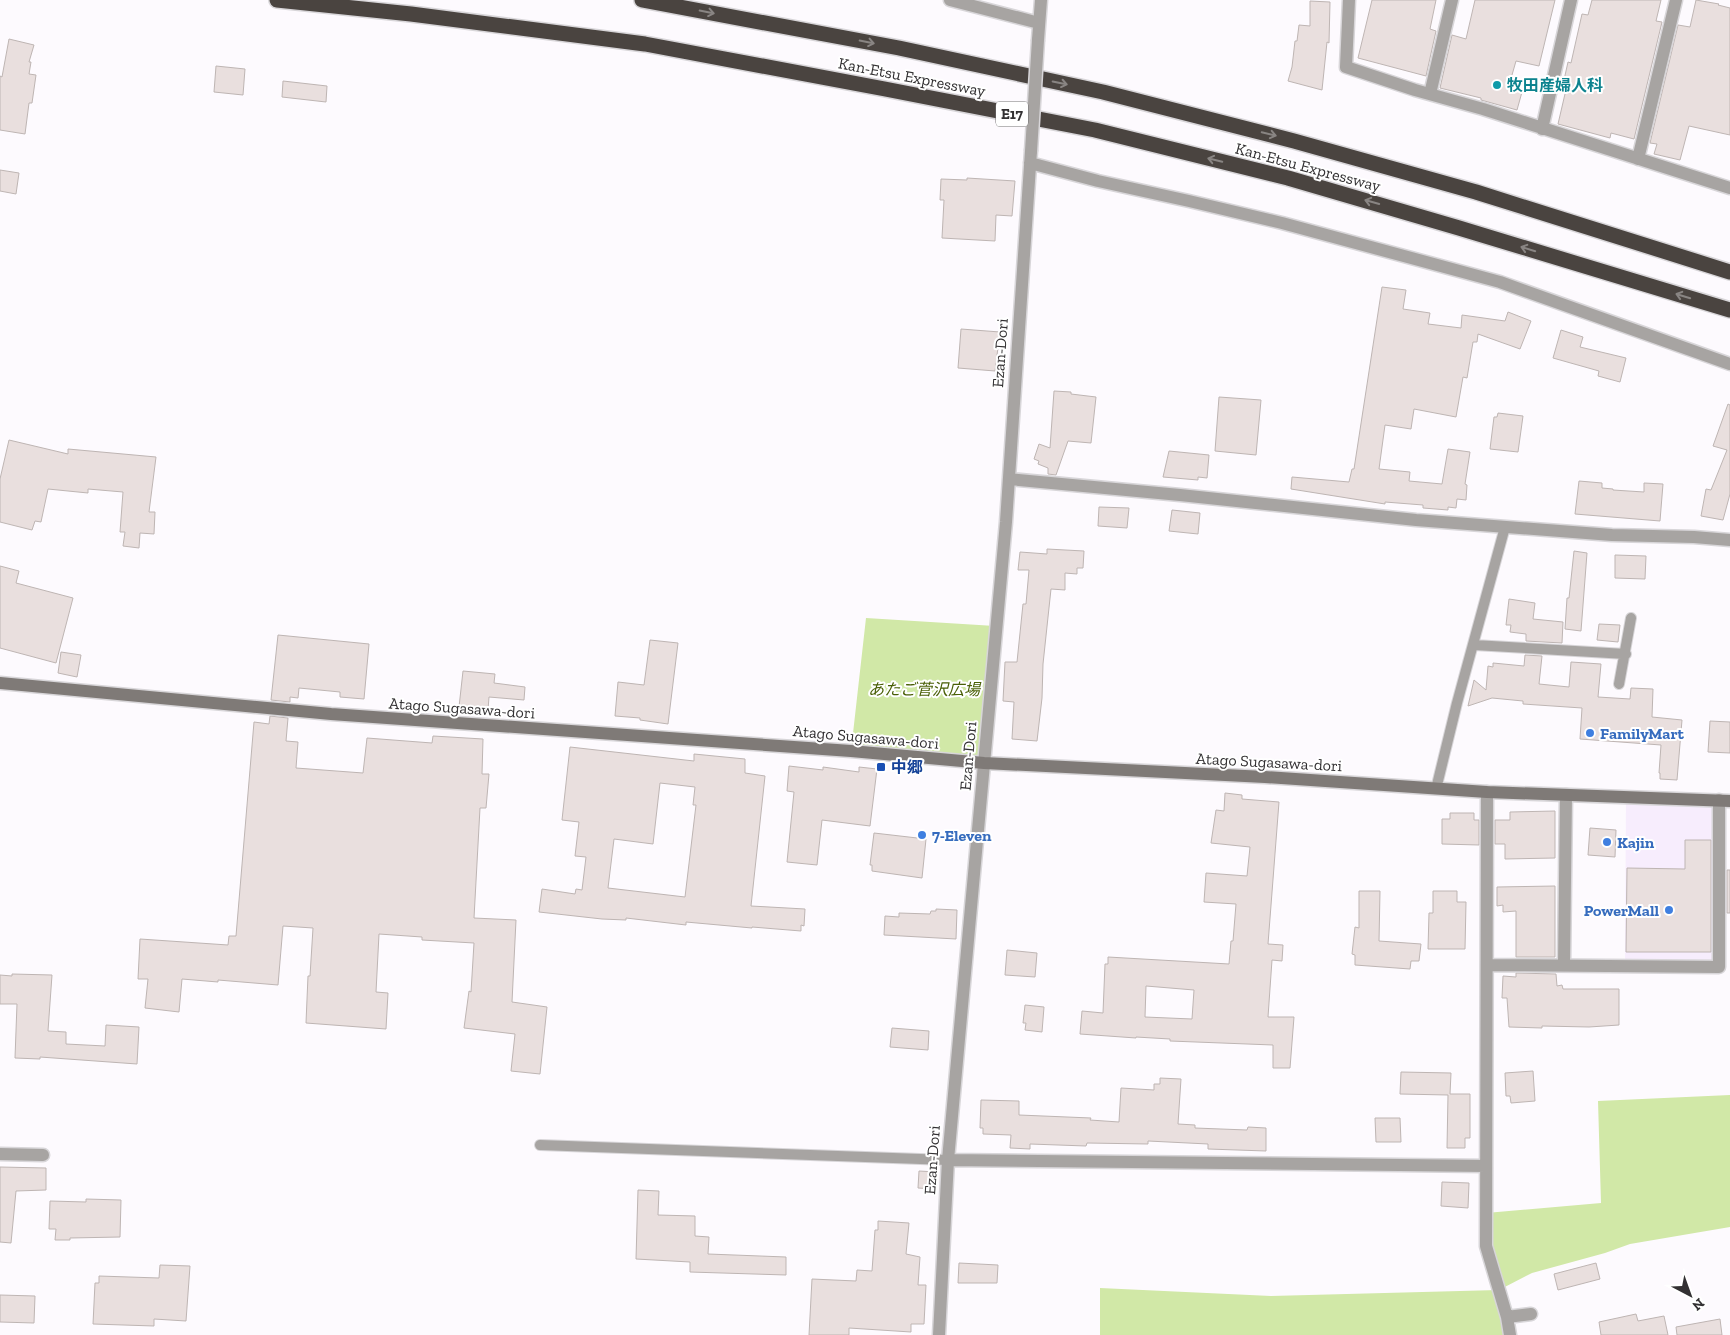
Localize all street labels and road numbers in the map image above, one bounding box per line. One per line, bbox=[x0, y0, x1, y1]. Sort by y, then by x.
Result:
street label: Kan-Etsu Expressway bbox=[837, 53, 988, 101]
road number: E17 bbox=[996, 102, 1028, 126]
street label: Kan-Etsu Expressway bbox=[1233, 138, 1384, 196]
street label: Ezan-Dori bbox=[988, 317, 1012, 388]
street label: Atago Sugasawa-dori bbox=[388, 693, 536, 723]
street label: Ezan-Dori bbox=[956, 720, 981, 791]
street label: Atago Sugasawa-dori bbox=[792, 721, 940, 753]
street label: Atago Sugasawa-dori bbox=[1195, 749, 1343, 775]
street label: Ezan-Dori bbox=[920, 1124, 944, 1195]

